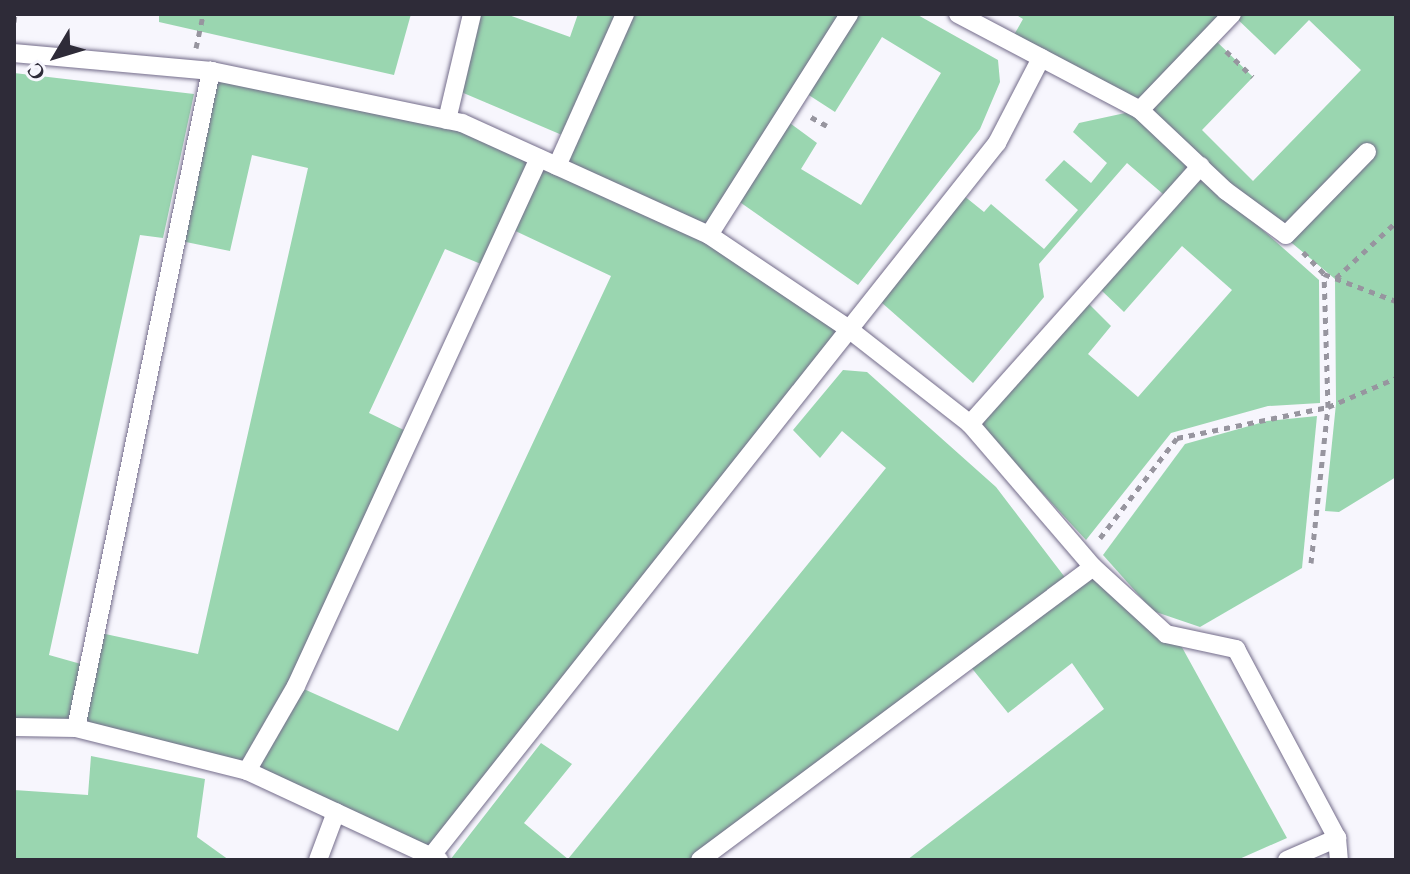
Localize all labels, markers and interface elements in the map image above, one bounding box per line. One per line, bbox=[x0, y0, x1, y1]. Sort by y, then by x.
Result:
north arrow bbox=[16, 16, 96, 96]
text: С bbox=[19, 55, 55, 87]

